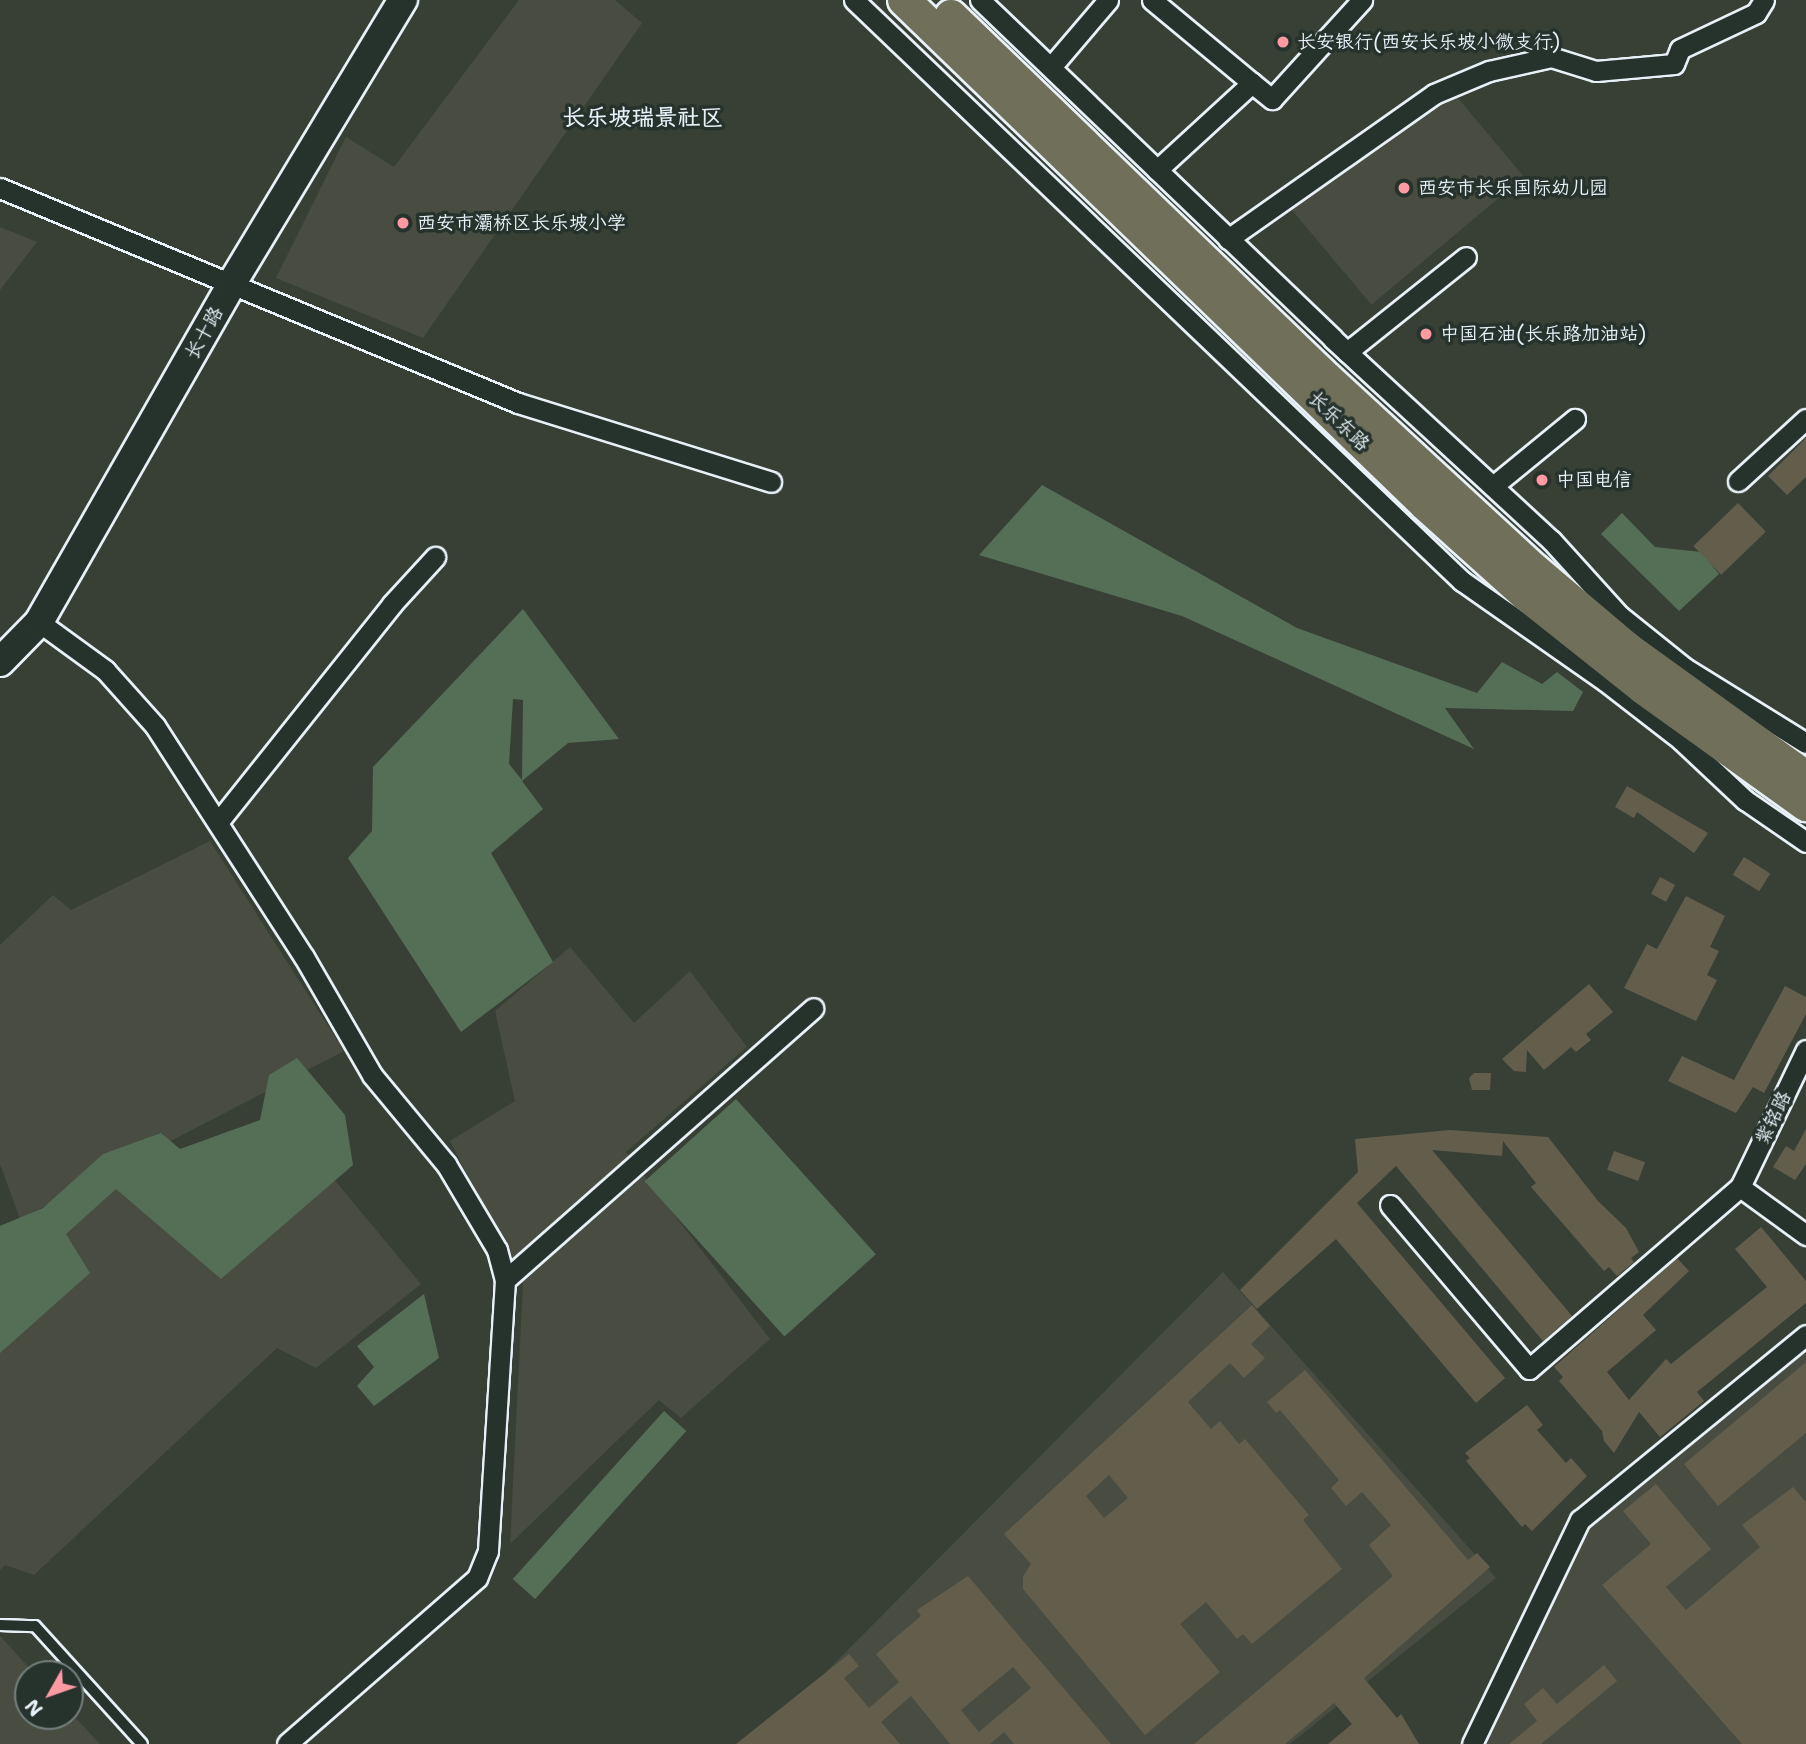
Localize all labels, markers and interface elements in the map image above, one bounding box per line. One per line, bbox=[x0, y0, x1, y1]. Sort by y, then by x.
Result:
place label: 长安银行(西安长乐坡小微支行) bbox=[1297, 31, 1560, 53]
marker: 长安银行(西安长乐坡小微支行) bbox=[1275, 34, 1291, 50]
district label: 长乐坡瑞景社区 bbox=[563, 103, 723, 131]
place label: 西安市长乐国际幼儿园 bbox=[1418, 177, 1608, 199]
marker: 西安市长乐国际幼儿园 bbox=[1396, 180, 1412, 196]
place label: 西安市灞桥区长乐坡小学 bbox=[417, 212, 626, 234]
marker: 西安市灞桥区长乐坡小学 bbox=[395, 215, 411, 231]
street label: 长十路 bbox=[180, 303, 228, 363]
place label: 中国石油(长乐路加油站) bbox=[1440, 323, 1646, 345]
marker: 中国石油(长乐路加油站) bbox=[1418, 326, 1434, 342]
street label: 长乐东路 bbox=[1304, 386, 1374, 456]
place label: 中国电信 bbox=[1556, 469, 1632, 491]
marker: 中国电信 bbox=[1534, 472, 1550, 488]
street label: 紫铭路 bbox=[1750, 1087, 1796, 1149]
north arrow bbox=[14, 1660, 84, 1730]
text: N bbox=[20, 1694, 48, 1721]

